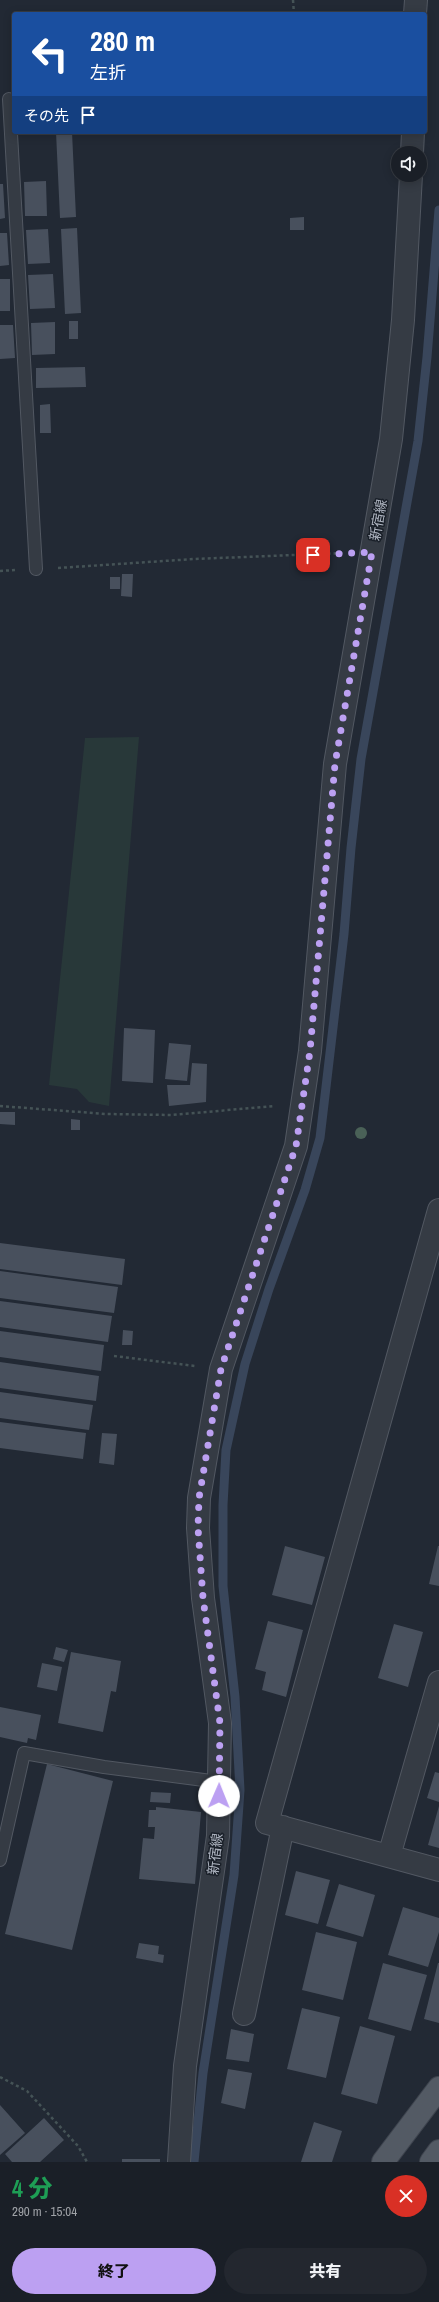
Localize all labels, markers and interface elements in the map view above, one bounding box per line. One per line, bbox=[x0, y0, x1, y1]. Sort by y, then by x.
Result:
text: 280 m bbox=[90, 22, 155, 60]
icon: left bbox=[24, 28, 76, 80]
text: 左折 bbox=[90, 60, 126, 85]
icon: arrive bbox=[77, 104, 99, 126]
text: その先 bbox=[24, 105, 69, 126]
map controls bbox=[391, 146, 427, 182]
button: sound bbox=[391, 146, 427, 182]
street label: 新宿線 bbox=[365, 498, 391, 542]
pin bbox=[296, 538, 330, 572]
icon: arrive bbox=[302, 544, 324, 566]
position arrow bbox=[198, 1775, 240, 1817]
street label: 新宿線 bbox=[204, 1832, 226, 1876]
text: 4 分 bbox=[12, 2172, 52, 2204]
button: close bbox=[385, 2175, 427, 2217]
text: 290 m · 15:04 bbox=[12, 2203, 77, 2220]
button: 終了 bbox=[12, 2248, 216, 2294]
button: 共有 bbox=[224, 2248, 427, 2294]

